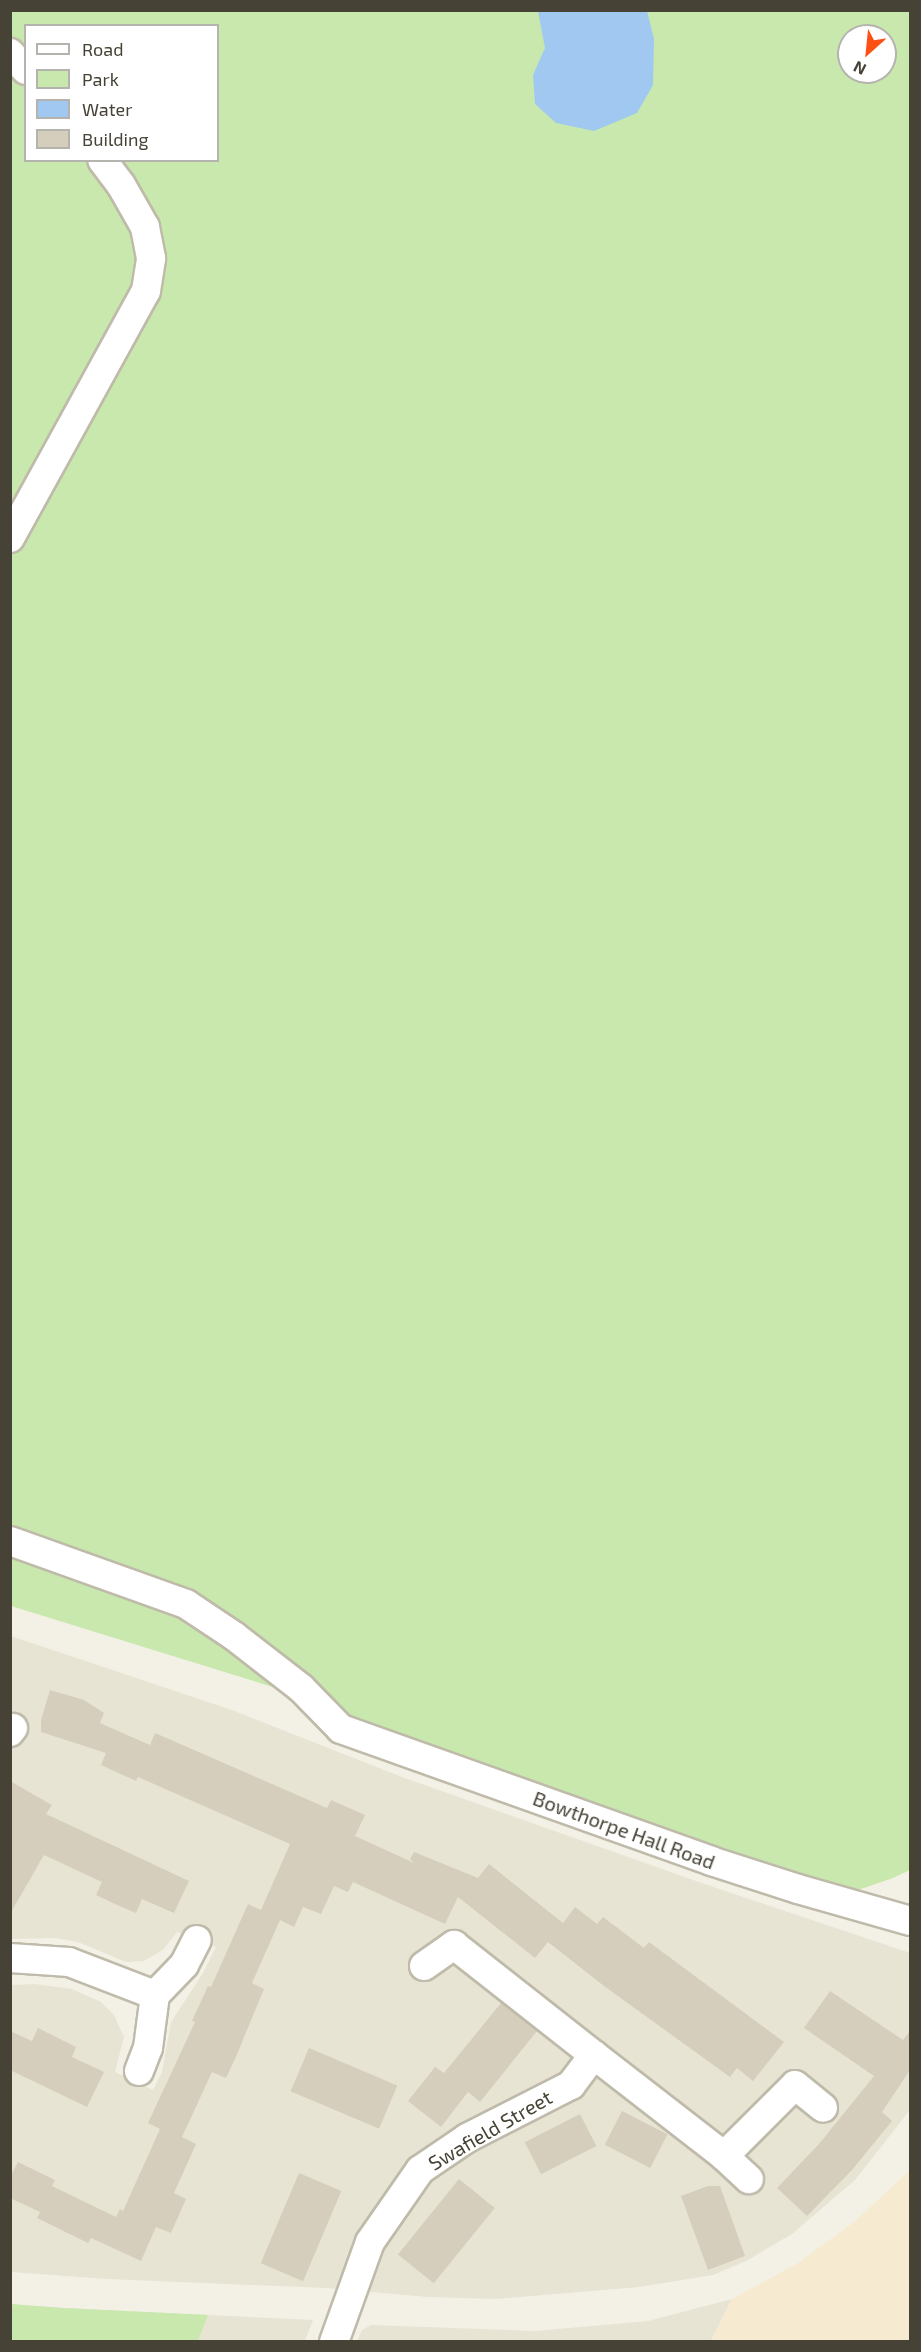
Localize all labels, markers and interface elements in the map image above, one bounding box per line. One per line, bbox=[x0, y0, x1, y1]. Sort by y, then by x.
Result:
legend bbox=[24, 24, 219, 162]
north arrow bbox=[837, 24, 897, 84]
text: Road bbox=[82, 38, 123, 60]
text: N bbox=[850, 58, 869, 80]
text: Park bbox=[82, 68, 119, 90]
text: Water bbox=[82, 98, 132, 120]
text: Building bbox=[82, 128, 149, 150]
street label: Bowthorpe Hall Road bbox=[530, 1786, 718, 1874]
street label: Swafield Street bbox=[424, 2085, 556, 2175]

